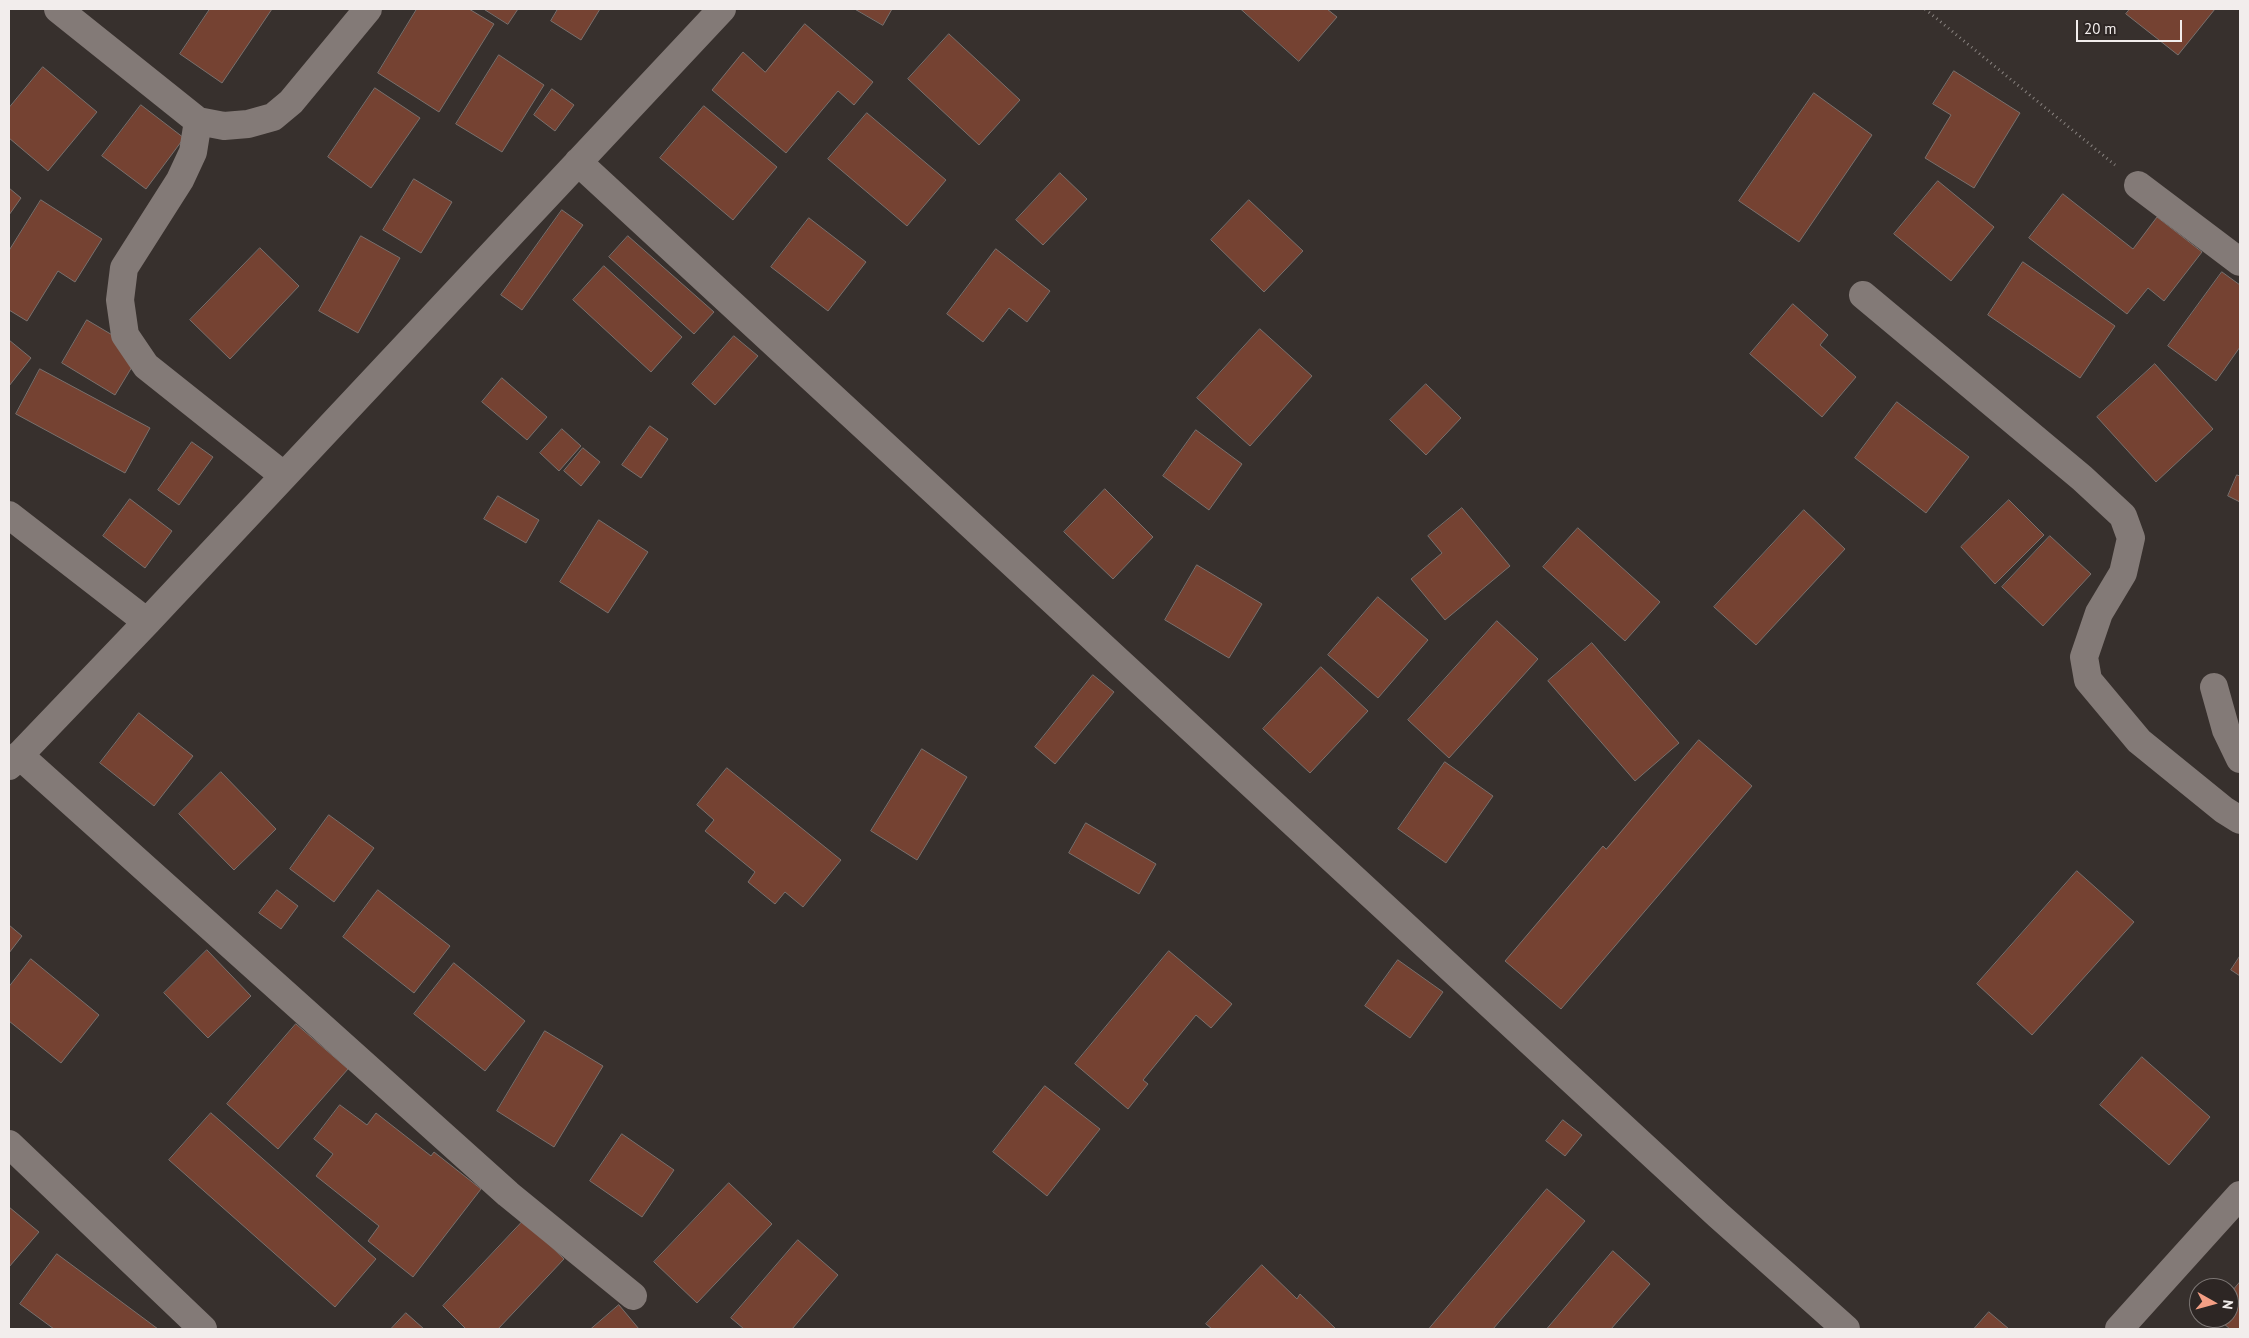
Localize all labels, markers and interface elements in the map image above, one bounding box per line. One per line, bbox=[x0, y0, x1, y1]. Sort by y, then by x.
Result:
scale bar bbox=[2079, 10, 2185, 42]
text: 20 m bbox=[2084, 19, 2117, 38]
north arrow bbox=[2189, 1278, 2239, 1328]
text: N bbox=[2218, 1299, 2237, 1310]

